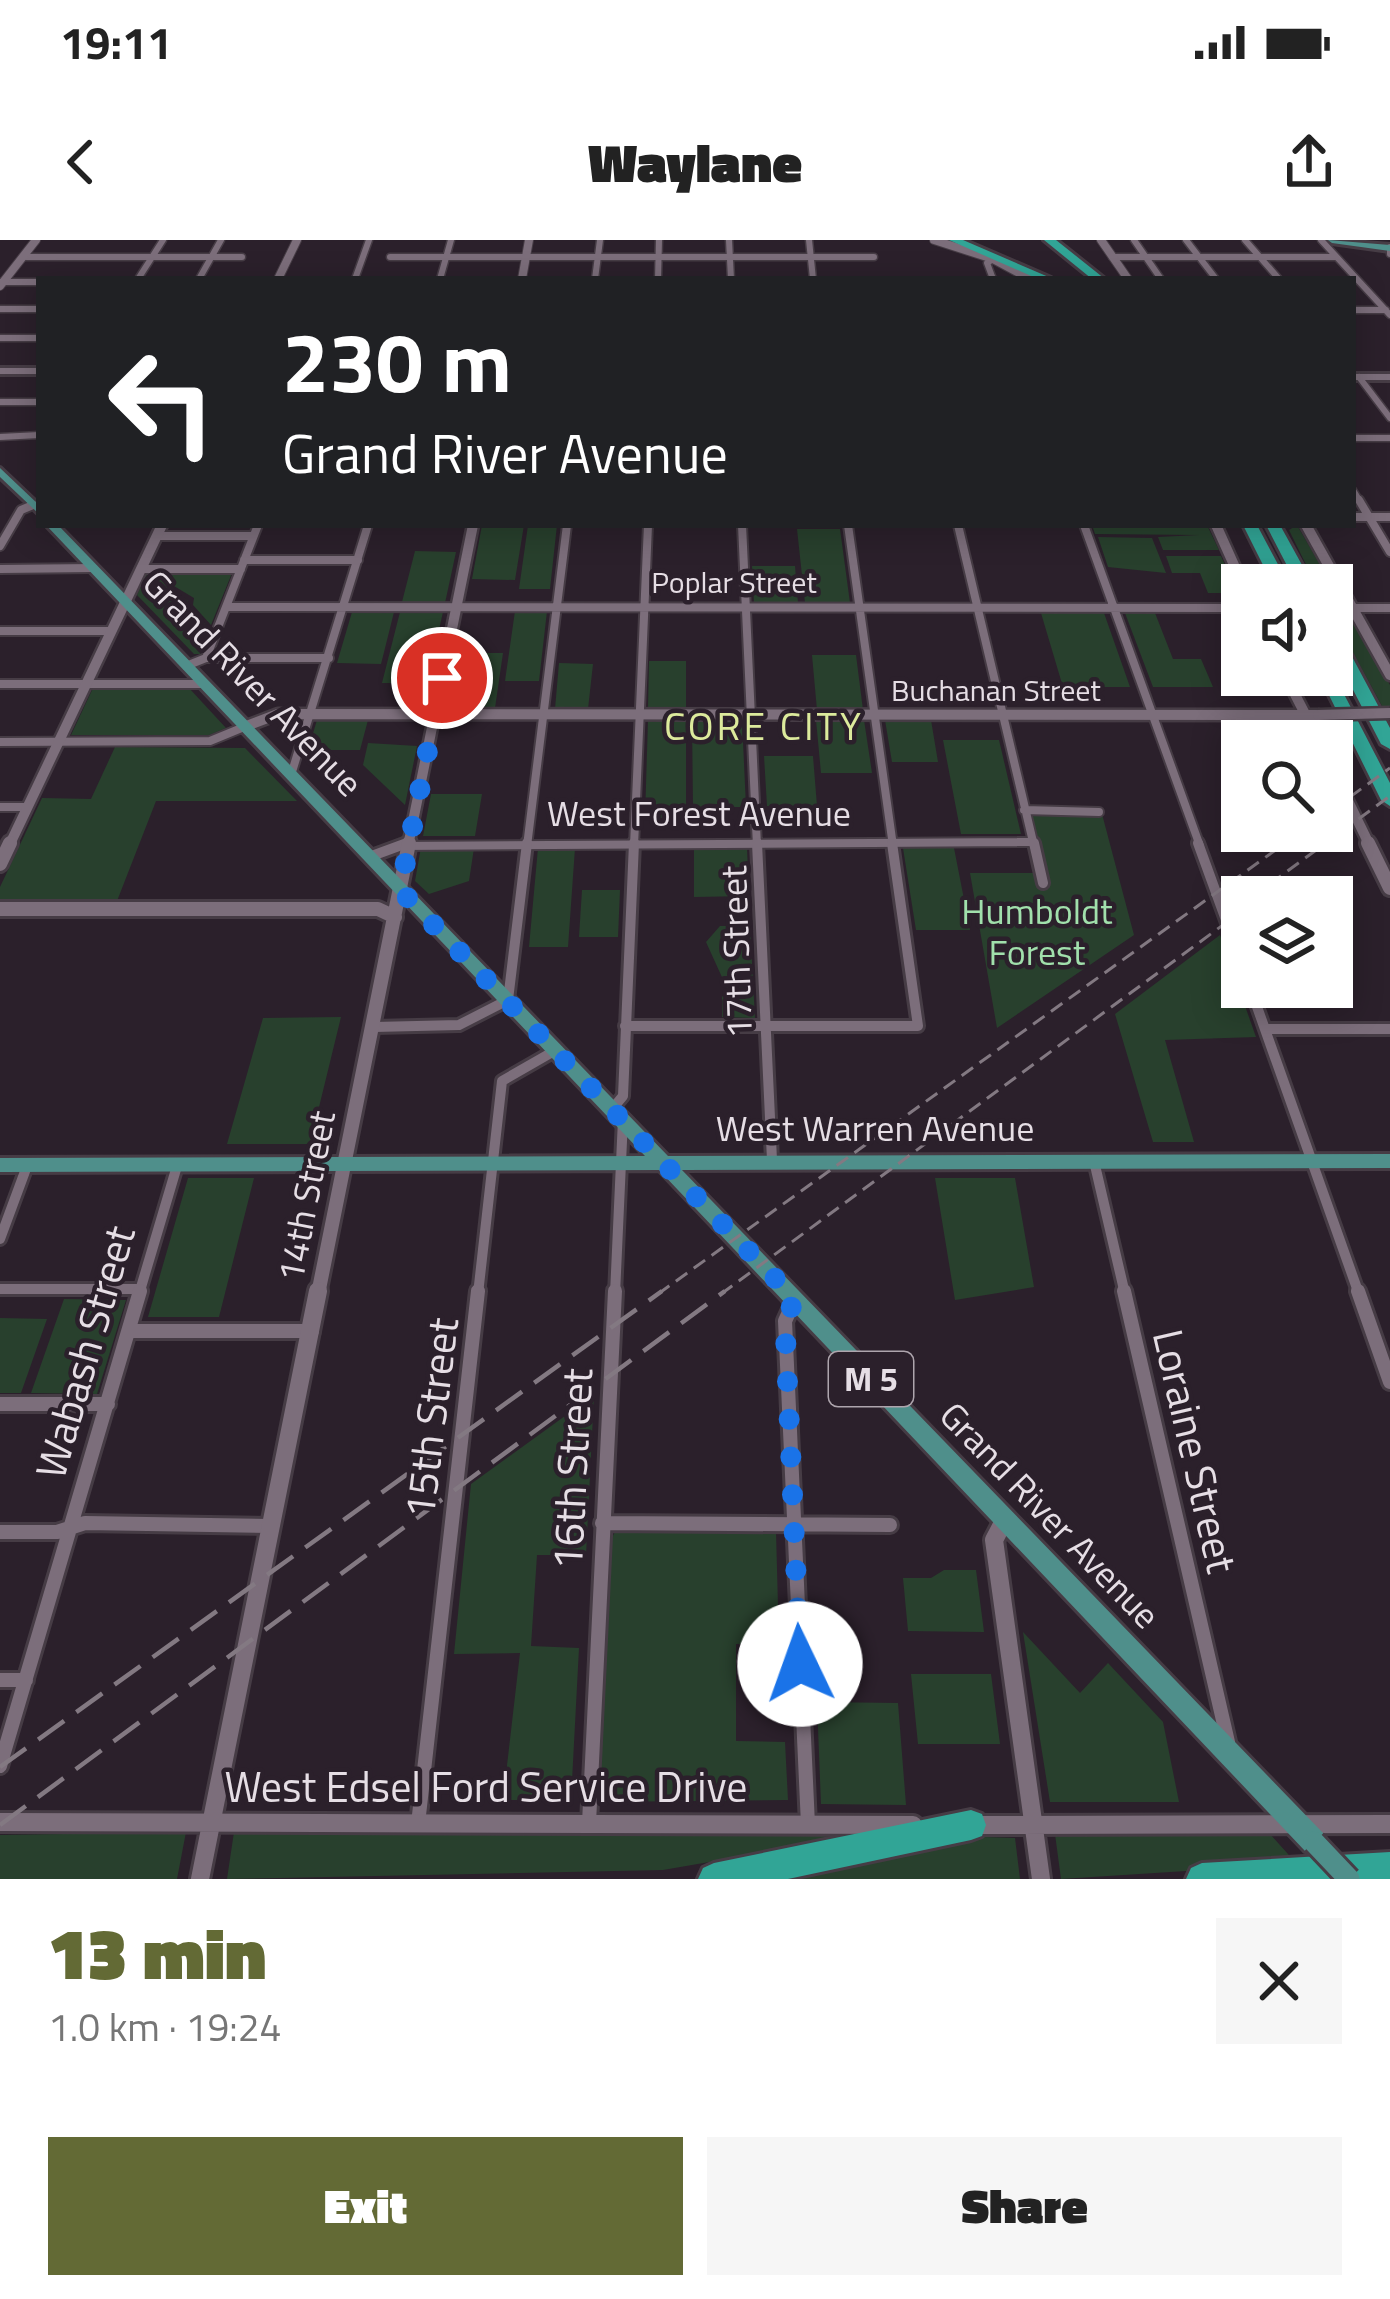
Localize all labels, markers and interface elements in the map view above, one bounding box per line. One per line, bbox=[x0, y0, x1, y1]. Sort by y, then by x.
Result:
text: 19:11 bbox=[60, 8, 172, 76]
text: Waylane bbox=[588, 121, 802, 203]
icon: back bbox=[48, 129, 114, 195]
icon: share bbox=[1276, 129, 1342, 195]
text: 230 m bbox=[282, 297, 512, 425]
icon: left bbox=[84, 324, 240, 480]
text: Grand River Avenue bbox=[282, 412, 728, 494]
street label: Grand River Avenue bbox=[130, 557, 376, 809]
street label: Poplar Street bbox=[651, 559, 817, 605]
map controls bbox=[1221, 564, 1353, 1008]
button: sound bbox=[1221, 564, 1353, 696]
pin bbox=[391, 627, 493, 729]
icon: arrive bbox=[409, 645, 475, 711]
street label: Buchanan Street bbox=[891, 667, 1101, 713]
district label: CORE CITY bbox=[664, 696, 864, 755]
button: search bbox=[1221, 720, 1353, 852]
street label: West Forest Avenue bbox=[547, 785, 851, 840]
street label: 17th Street bbox=[705, 864, 766, 1039]
button: layers bbox=[1221, 876, 1353, 1008]
park label: Humboldt Forest bbox=[961, 883, 1113, 979]
street label: West Warren Avenue bbox=[716, 1100, 1034, 1155]
street label: 14th Street bbox=[262, 1105, 349, 1286]
street label: Wabash Street bbox=[17, 1218, 151, 1486]
street label: 15th Street bbox=[386, 1314, 474, 1522]
street label: Loraine Street bbox=[1137, 1323, 1255, 1579]
road number: M 5 bbox=[829, 1352, 913, 1406]
street label: 16th Street bbox=[534, 1366, 608, 1571]
street label: Grand River Avenue bbox=[927, 1389, 1173, 1641]
position arrow bbox=[737, 1601, 863, 1727]
street label: West Edsel Ford Service Drive bbox=[224, 1754, 748, 1818]
text: 13 min bbox=[48, 1897, 266, 2007]
button: close bbox=[1216, 1918, 1342, 2044]
text: 1.0 km · 19:24 bbox=[48, 1997, 281, 2056]
button: Exit bbox=[48, 2137, 683, 2275]
button: Share bbox=[707, 2137, 1342, 2275]

